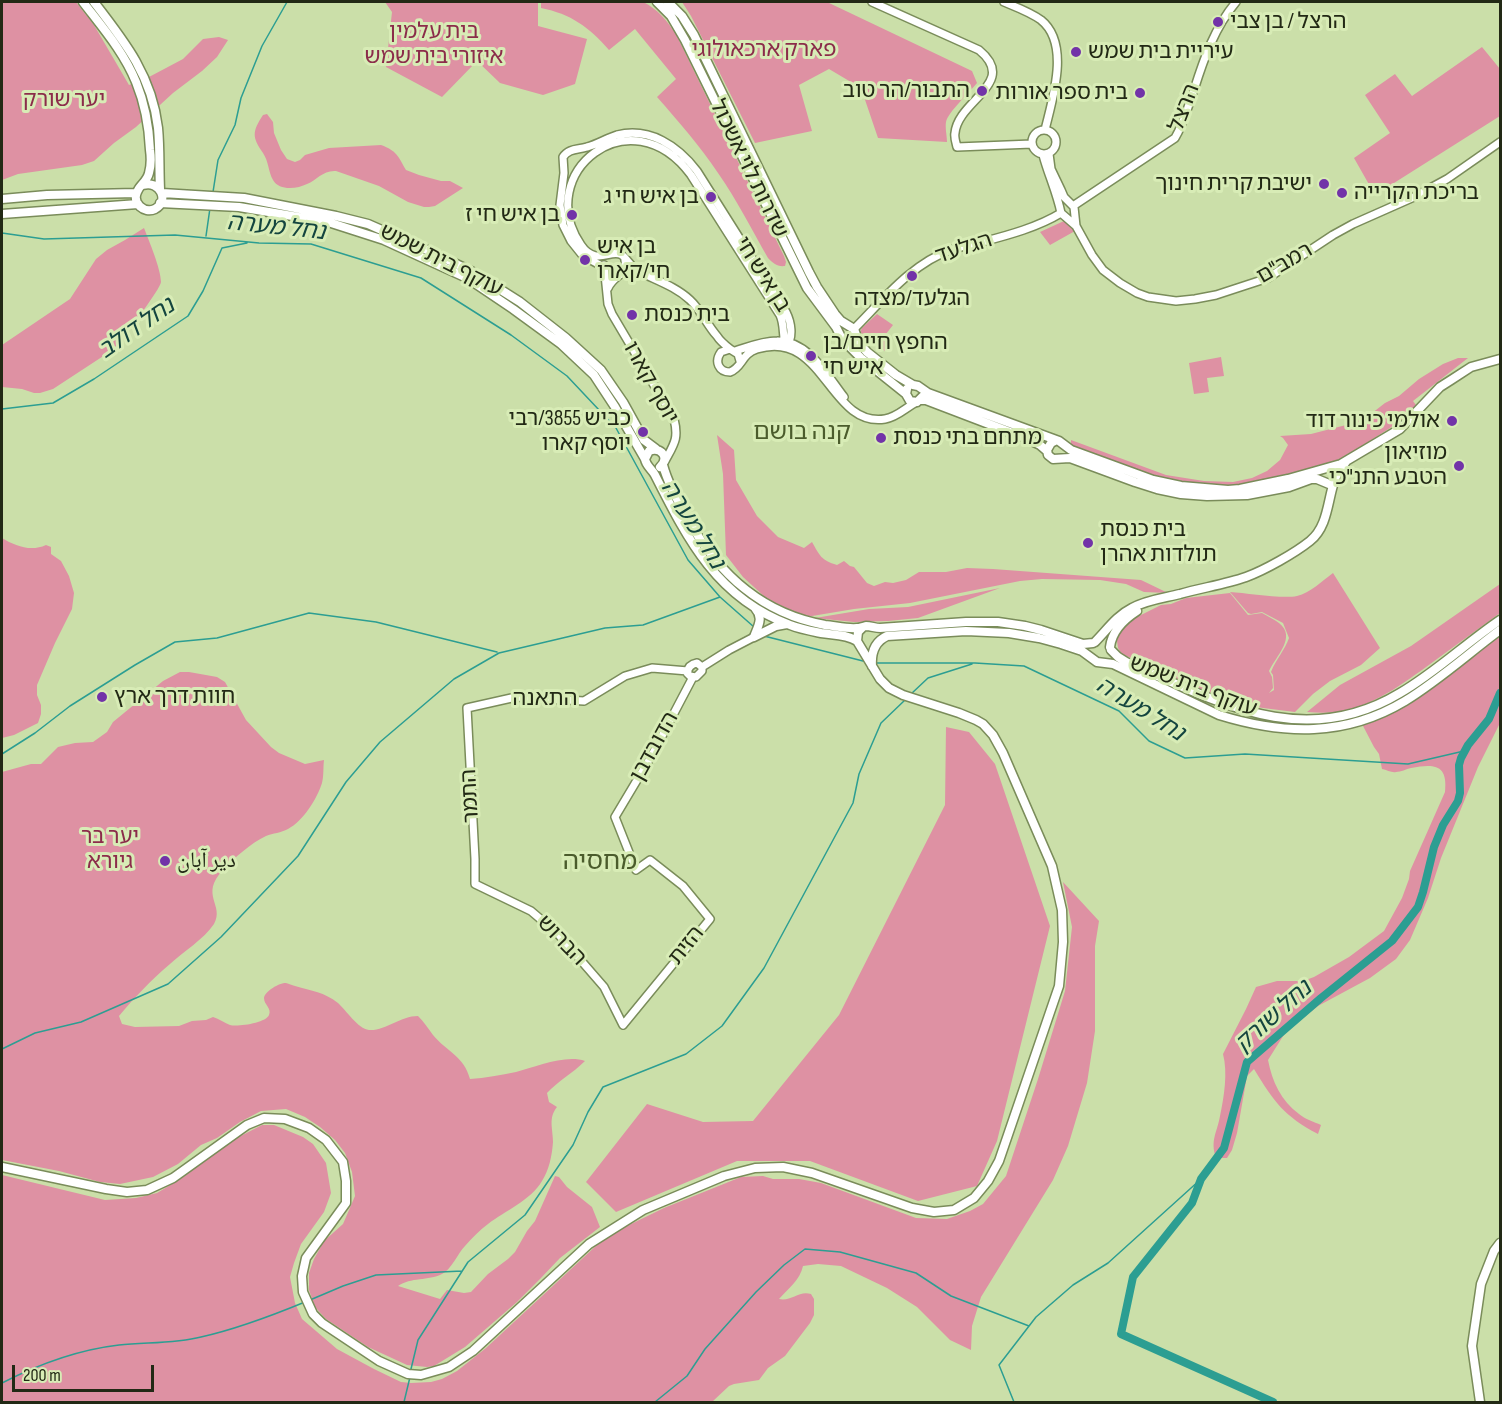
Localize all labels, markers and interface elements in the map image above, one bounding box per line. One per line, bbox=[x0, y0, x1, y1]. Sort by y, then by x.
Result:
place label: הרצל / בן צבי bbox=[1230, 9, 1346, 35]
marker: הרצל / בן צבי bbox=[1211, 15, 1225, 29]
park label: בית עלמין איזורי בית שמש bbox=[365, 19, 503, 70]
park label: פארק ארכאולוגי bbox=[692, 37, 836, 63]
place label: עיריית בית שמש bbox=[1088, 39, 1234, 65]
marker: עיריית בית שמש bbox=[1069, 45, 1083, 59]
place label: התבור/הר טוב bbox=[842, 78, 970, 104]
place label: בית ספר אורות bbox=[995, 80, 1128, 106]
street label: הרצל bbox=[1164, 80, 1206, 136]
marker: התבור/הר טוב bbox=[975, 84, 989, 98]
marker: בית ספר אורות bbox=[1133, 86, 1147, 100]
park label: יער שורק bbox=[23, 87, 105, 113]
street label: שדרות לוי אשכול bbox=[703, 96, 793, 242]
place label: ישיבת קרית חינוך bbox=[1155, 171, 1312, 197]
marker: ישיבת קרית חינוך bbox=[1317, 177, 1331, 191]
place label: בריכת הקרייה bbox=[1354, 180, 1479, 206]
place label: בן איש חי ג bbox=[603, 184, 699, 210]
marker: בריכת הקרייה bbox=[1335, 186, 1349, 200]
marker: בן איש חי ג bbox=[704, 190, 718, 204]
place label: בן איש חי ז bbox=[465, 202, 560, 228]
marker: בן איש חי ז bbox=[565, 208, 579, 222]
water label: נחל מערה bbox=[225, 209, 327, 247]
street label: עוקף בית שמש bbox=[375, 219, 507, 303]
street label: הגלעד bbox=[932, 227, 996, 271]
street label: בן איש חי bbox=[729, 232, 795, 318]
place label: בן איש חי/קארו bbox=[597, 234, 670, 286]
street label: רמב"ם bbox=[1252, 238, 1318, 290]
marker: בן איש חי/קארו bbox=[578, 253, 592, 267]
marker: הגלעד/מצדה bbox=[905, 269, 919, 283]
place label: הגלעד/מצדה bbox=[854, 286, 970, 312]
water label: נחל דולב bbox=[93, 292, 181, 366]
place label: בית כנסת bbox=[644, 302, 730, 328]
marker: בית כנסת bbox=[625, 308, 639, 322]
place label: החפץ חיים/בן איש חי bbox=[823, 330, 948, 382]
street label: יוסף קארו bbox=[617, 338, 683, 428]
marker: החפץ חיים/בן איש חי bbox=[804, 349, 818, 363]
place label: כביש 3855/רבי יוסף קארו bbox=[508, 406, 631, 458]
place label: אולמי כינור דוד bbox=[1305, 408, 1440, 434]
marker: אולמי כינור דוד bbox=[1445, 414, 1459, 428]
district label: קנה בושם bbox=[753, 419, 851, 447]
marker: כביש 3855/רבי יוסף קארו bbox=[636, 425, 650, 439]
place label: מתחם בתי כנסת bbox=[893, 425, 1042, 451]
marker: מתחם בתי כנסת bbox=[874, 431, 888, 445]
place label: מוזיאון הטבע התנ"כי bbox=[1329, 440, 1447, 492]
marker: מוזיאון הטבע התנ"כי bbox=[1452, 459, 1466, 473]
water label: נחל מערה bbox=[654, 475, 730, 575]
place label: בית כנסת תולדות אהרן bbox=[1100, 517, 1217, 568]
marker: בית כנסת תולדות אהרן bbox=[1081, 536, 1095, 550]
street label: עוקף בית שמש bbox=[1126, 651, 1260, 723]
water label: נחל מערה bbox=[1090, 672, 1190, 748]
place label: חוות דרך ארץ bbox=[114, 684, 235, 710]
street label: התאנה bbox=[513, 686, 577, 712]
marker: חוות דרך ארץ bbox=[95, 690, 109, 704]
street label: הדובדבן bbox=[625, 708, 685, 786]
street label: התמר bbox=[456, 768, 486, 824]
park label: יער בר גיורא bbox=[81, 824, 139, 876]
district label: מחסיה bbox=[563, 846, 637, 878]
place label: دير آبان bbox=[177, 848, 236, 874]
marker: دير آبان bbox=[158, 854, 172, 868]
street label: הברוש bbox=[531, 910, 591, 972]
street label: הזית bbox=[663, 921, 711, 971]
water label: נחל שורק bbox=[1230, 975, 1318, 1059]
scale bar bbox=[15, 1353, 158, 1391]
text: 200 m bbox=[23, 1365, 61, 1386]

